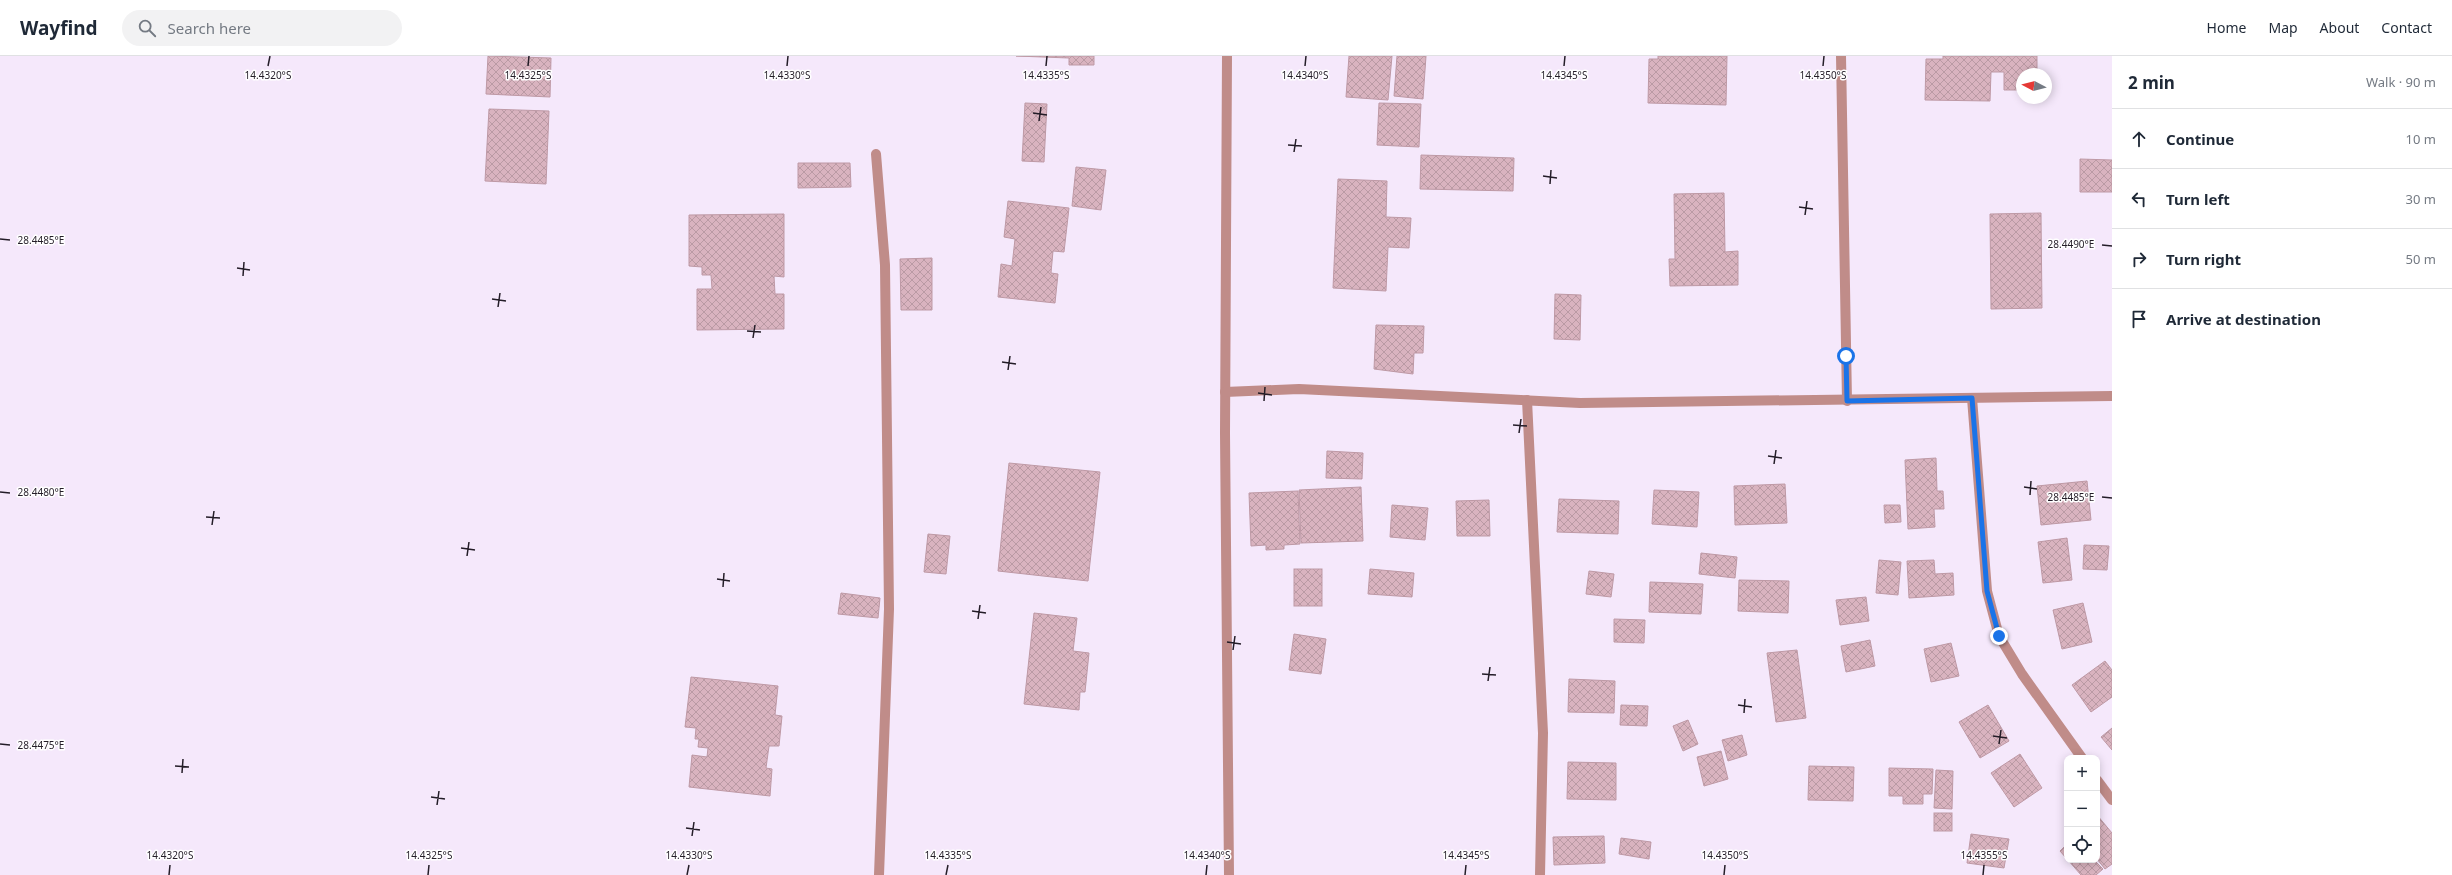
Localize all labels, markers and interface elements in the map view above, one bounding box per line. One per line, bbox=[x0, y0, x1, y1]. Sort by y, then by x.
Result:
search box bbox=[122, 10, 402, 46]
text: Wayfind bbox=[20, 15, 98, 41]
icon: search bbox=[136, 17, 158, 39]
text: Search here bbox=[168, 18, 251, 38]
text: Home bbox=[2207, 18, 2246, 37]
text: Map bbox=[2268, 18, 2298, 37]
text: About bbox=[2320, 18, 2359, 37]
text: Contact bbox=[2381, 18, 2432, 37]
text: 14.4320°S bbox=[245, 68, 292, 82]
text: 14.4325°S bbox=[505, 68, 552, 82]
text: 14.4330°S bbox=[764, 68, 811, 82]
text: 14.4335°S bbox=[1023, 68, 1070, 82]
text: 14.4340°S bbox=[1282, 68, 1329, 82]
text: 14.4345°S bbox=[1541, 68, 1588, 82]
text: 14.4350°S bbox=[1800, 68, 1847, 82]
north arrow bbox=[2016, 68, 2052, 104]
text: 2 min bbox=[2128, 71, 2175, 94]
text: Walk · 90 m bbox=[2366, 73, 2436, 91]
icon: ahead bbox=[2128, 128, 2150, 150]
text: Continue bbox=[2166, 129, 2234, 149]
text: 10 m bbox=[2406, 130, 2436, 148]
icon: left bbox=[2128, 188, 2150, 210]
text: Turn left bbox=[2166, 189, 2230, 209]
text: 30 m bbox=[2406, 190, 2436, 208]
text: 28.4485°E bbox=[18, 233, 64, 247]
text: 28.4490°E bbox=[2048, 237, 2094, 251]
icon: right bbox=[2128, 248, 2150, 270]
text: Turn right bbox=[2166, 249, 2241, 269]
text: 50 m bbox=[2406, 250, 2436, 268]
icon: arrive bbox=[2128, 308, 2150, 330]
text: Arrive at destination bbox=[2166, 309, 2321, 329]
route start bbox=[1837, 347, 1855, 365]
text: 28.4480°E bbox=[18, 485, 64, 499]
text: 28.4485°E bbox=[2048, 490, 2094, 504]
route end bbox=[1990, 627, 2008, 645]
text: 28.4475°E bbox=[18, 738, 64, 752]
map controls bbox=[2064, 755, 2100, 863]
button: + bbox=[2064, 755, 2100, 791]
button: − bbox=[2064, 791, 2100, 827]
button: locate bbox=[2064, 827, 2100, 863]
text: 14.4320°S bbox=[147, 848, 194, 862]
text: 14.4325°S bbox=[406, 848, 453, 862]
text: 14.4330°S bbox=[666, 848, 713, 862]
text: 14.4335°S bbox=[925, 848, 972, 862]
text: 14.4340°S bbox=[1184, 848, 1231, 862]
text: 14.4345°S bbox=[1443, 848, 1490, 862]
text: 14.4350°S bbox=[1702, 848, 1749, 862]
text: 14.4355°S bbox=[1961, 848, 2008, 862]

